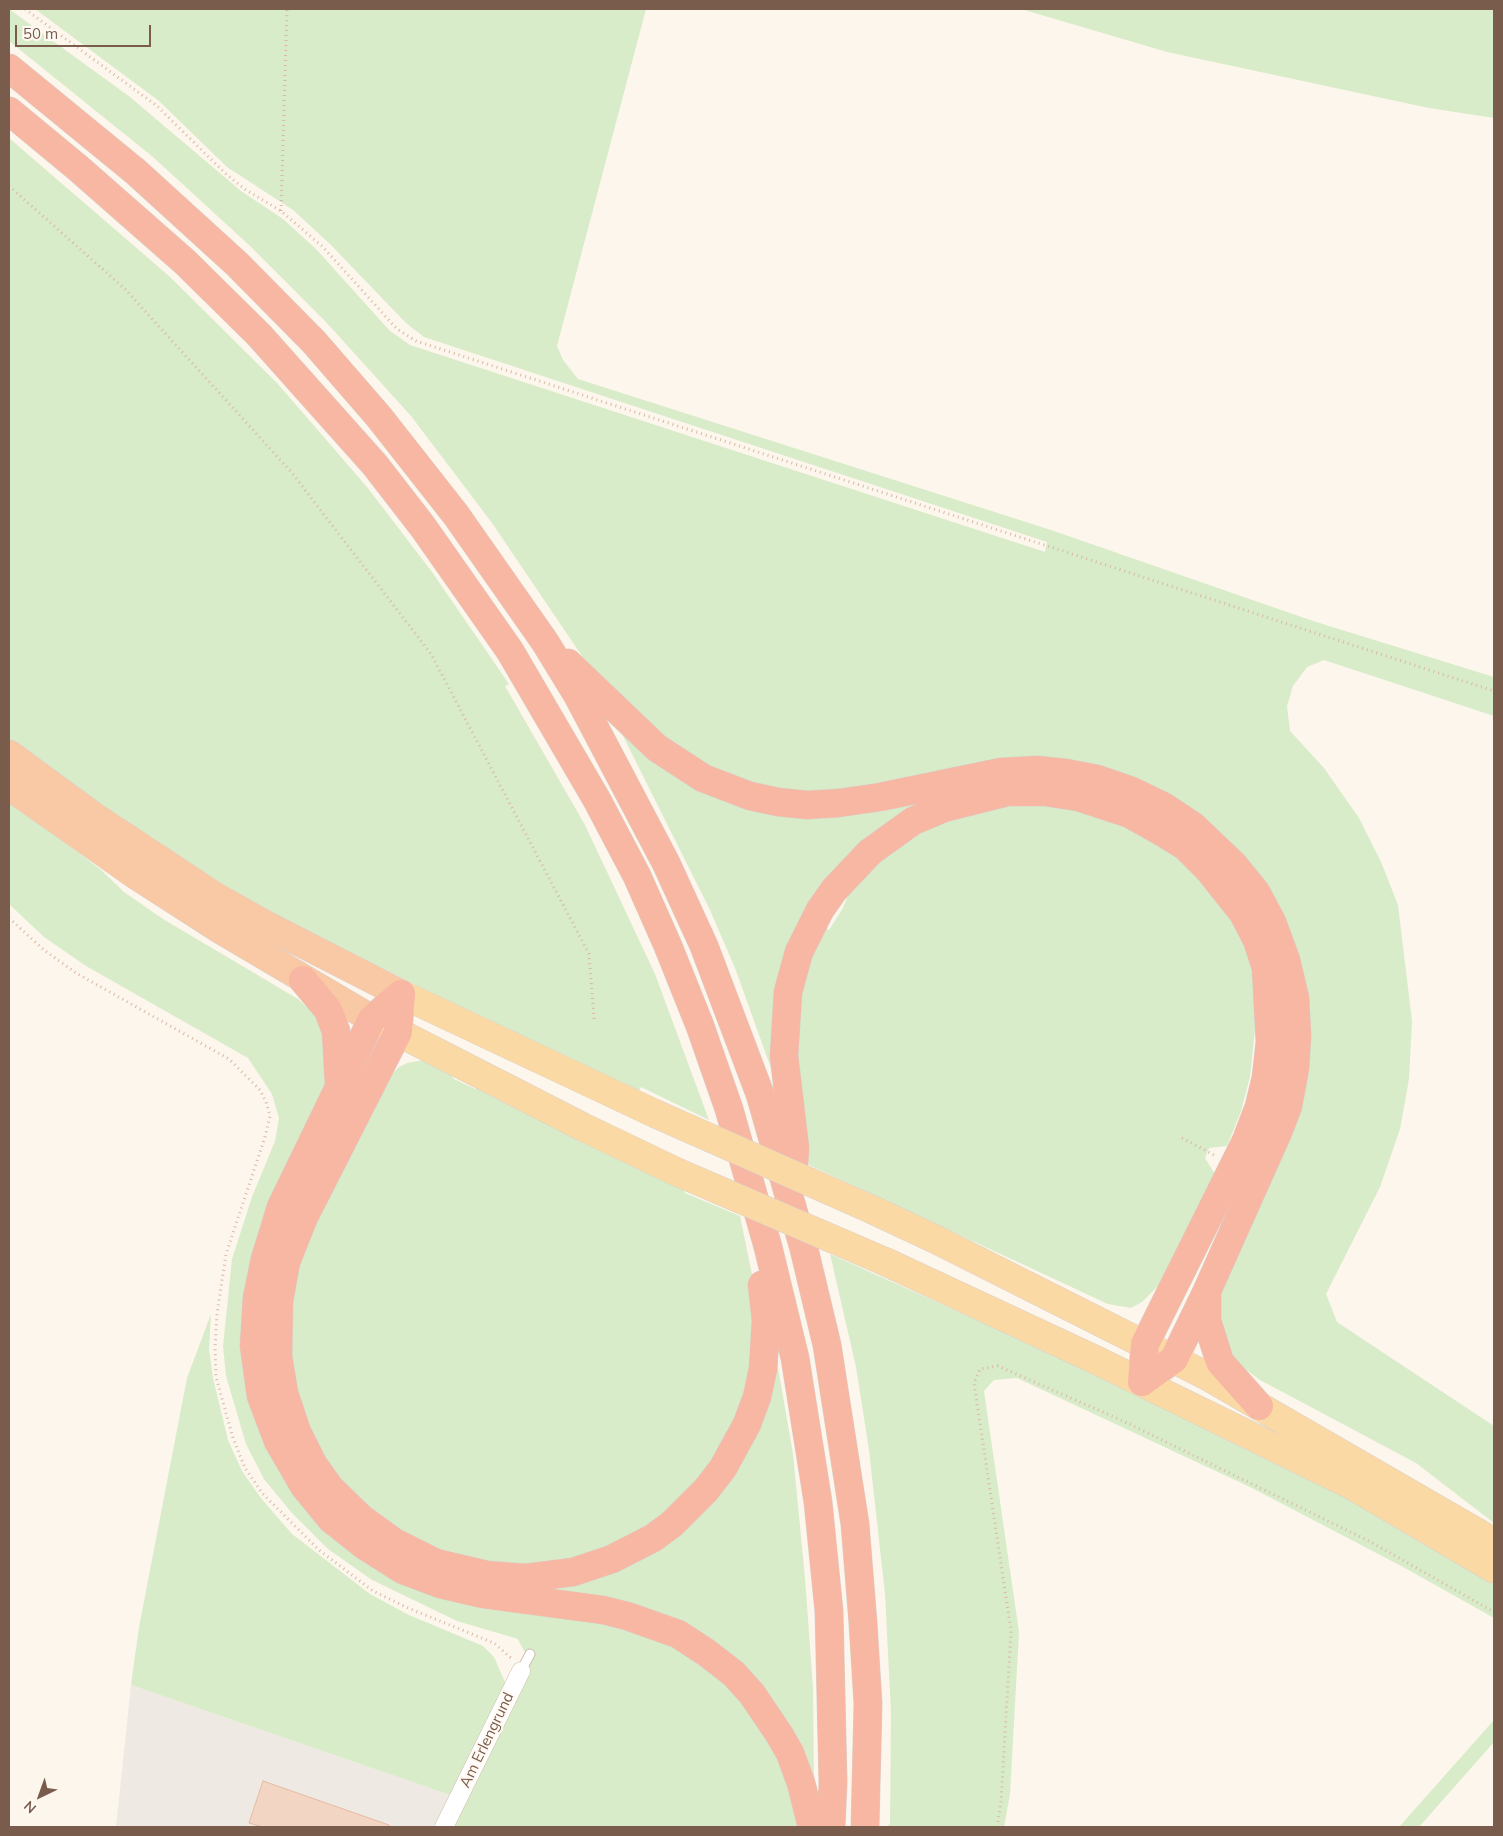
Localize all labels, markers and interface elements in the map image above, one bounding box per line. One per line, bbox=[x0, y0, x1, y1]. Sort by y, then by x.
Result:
scale bar bbox=[18, 15, 154, 47]
text: 50 m bbox=[23, 24, 58, 43]
street label: Am Erlengrund bbox=[456, 1689, 518, 1791]
north arrow bbox=[15, 1771, 65, 1821]
text: N bbox=[20, 1797, 40, 1817]

